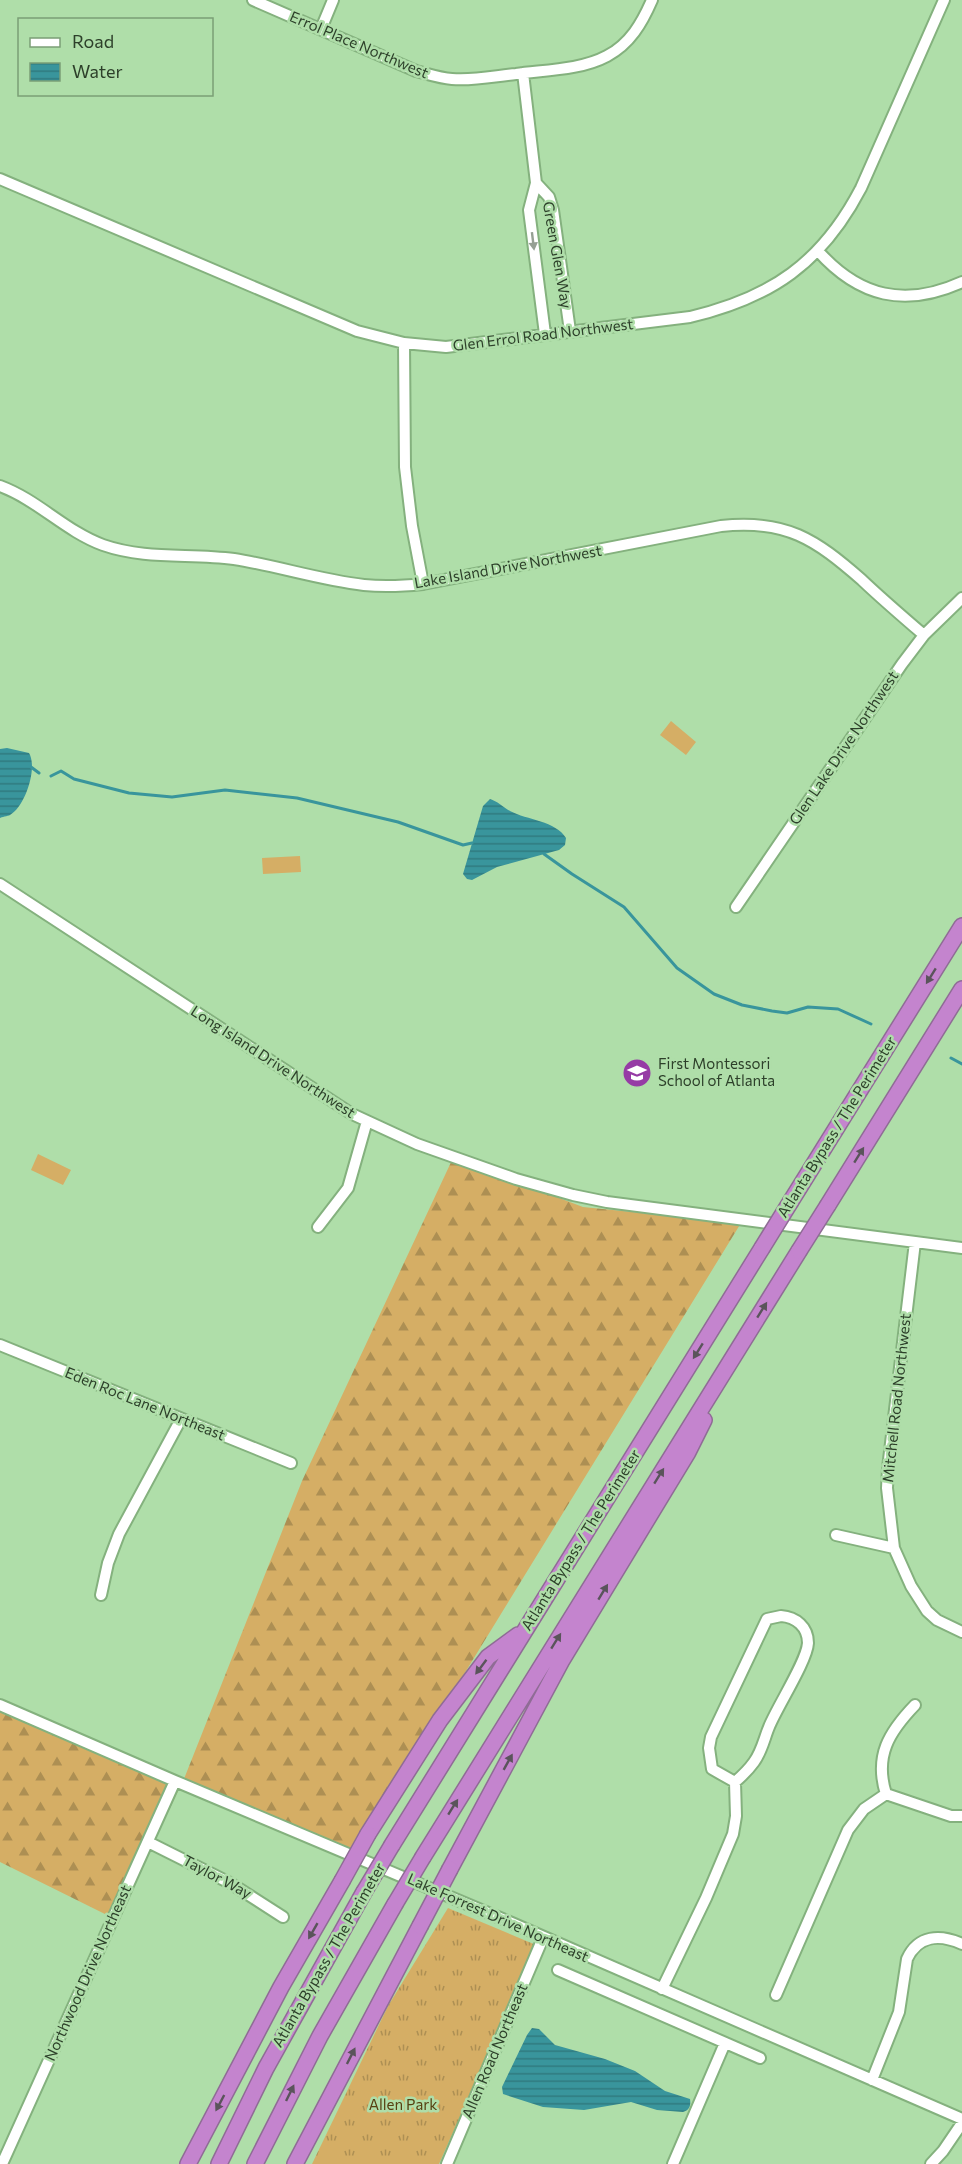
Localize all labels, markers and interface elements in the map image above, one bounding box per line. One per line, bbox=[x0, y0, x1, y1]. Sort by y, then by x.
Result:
street label: Errol Place Northwest bbox=[287, 7, 431, 81]
legend bbox=[18, 18, 213, 96]
text: Road bbox=[72, 30, 114, 52]
text: Water bbox=[72, 60, 123, 82]
street label: Green Glen Way bbox=[540, 200, 576, 310]
one-way arrow bbox=[528, 231, 538, 250]
street label: Glen Errol Road Northwest bbox=[452, 314, 634, 354]
street label: Lake Island Drive Northwest bbox=[413, 541, 603, 591]
street label: Glen Lake Drive Northwest bbox=[785, 667, 901, 828]
one-way arrow bbox=[926, 968, 937, 984]
street label: Long Island Drive Northwest bbox=[188, 1001, 359, 1121]
street label: Atlanta Bypass / The Perimeter bbox=[773, 1033, 899, 1220]
place label: First Montessori School of Atlanta bbox=[658, 1054, 775, 1089]
school or university icon: First Montessori School of Atlanta bbox=[621, 1057, 653, 1089]
one-way arrow bbox=[853, 1147, 864, 1163]
one-way arrow bbox=[757, 1302, 768, 1318]
street label: Mitchell Road Northwest bbox=[878, 1312, 914, 1483]
one-way arrow bbox=[693, 1343, 704, 1359]
street label: Eden Roc Lane Northeast bbox=[63, 1363, 228, 1443]
street label: Atlanta Bypass / The Perimeter bbox=[517, 1446, 643, 1633]
one-way arrow bbox=[654, 1468, 665, 1484]
one-way arrow bbox=[598, 1584, 609, 1600]
one-way arrow bbox=[551, 1633, 562, 1650]
one-way arrow bbox=[475, 1660, 487, 1675]
one-way arrow bbox=[503, 1753, 513, 1770]
one-way arrow bbox=[448, 1799, 459, 1815]
street label: Taylor Way bbox=[180, 1850, 255, 1902]
street label: Atlanta Bypass / The Perimeter bbox=[268, 1859, 388, 2050]
street label: Lake Forrest Drive Northeast bbox=[405, 1869, 592, 1965]
street label: Northwood Drive Northeast bbox=[40, 1882, 134, 2063]
one-way arrow bbox=[308, 1923, 318, 1940]
street label: Allen Road Northeast bbox=[457, 1980, 531, 2121]
one-way arrow bbox=[346, 2047, 356, 2064]
one-way arrow bbox=[286, 2084, 295, 2101]
one-way arrow bbox=[215, 2095, 225, 2112]
park label: Allen Park bbox=[369, 2095, 437, 2113]

